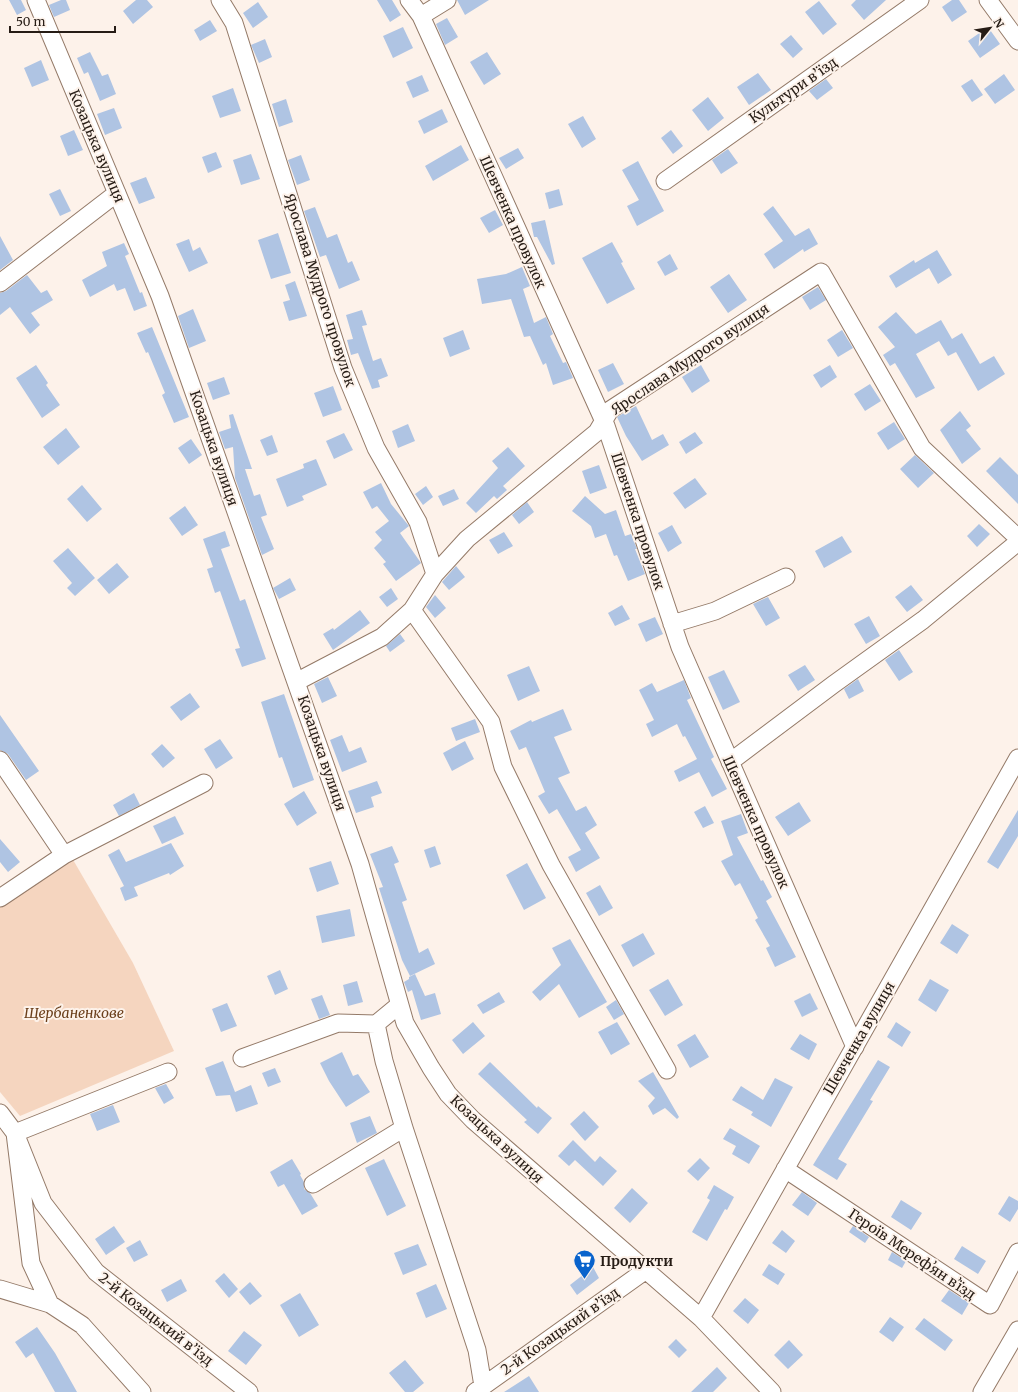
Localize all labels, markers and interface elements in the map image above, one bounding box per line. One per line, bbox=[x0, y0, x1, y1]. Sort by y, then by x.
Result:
scale bar bbox=[10, 8, 115, 34]
north arrow bbox=[970, 8, 1010, 48]
text: 50 m bbox=[16, 14, 45, 29]
text: N bbox=[990, 16, 1007, 31]
street label: Культури в’їзд bbox=[745, 53, 841, 127]
street label: Козацька вулиця bbox=[65, 87, 129, 205]
street label: Шевченка провулок bbox=[476, 153, 550, 291]
street label: Ярослава Мудрого провулок bbox=[280, 191, 360, 389]
street label: Ярослава Мудрого вулиця bbox=[608, 299, 772, 419]
street label: Козацька вулиця bbox=[186, 388, 242, 508]
street label: Шевченка провулок bbox=[607, 450, 669, 592]
street label: Козацька вулиця bbox=[294, 693, 350, 813]
street label: Шевченка провулок bbox=[719, 753, 793, 891]
street label: Шевченка вулиця bbox=[819, 978, 899, 1098]
park label: Щербаненкове bbox=[24, 1004, 124, 1022]
street label: Козацька вулиця bbox=[447, 1091, 547, 1187]
street label: Героїв Мерефʼян вʼїзд bbox=[845, 1205, 979, 1304]
supermarket icon: Продукти bbox=[572, 1248, 598, 1281]
place label: Продукти bbox=[600, 1252, 673, 1270]
street label: 2-й Козацький в’їзд bbox=[95, 1269, 217, 1370]
street label: 2-й Козацький в’їзд bbox=[497, 1283, 623, 1379]

